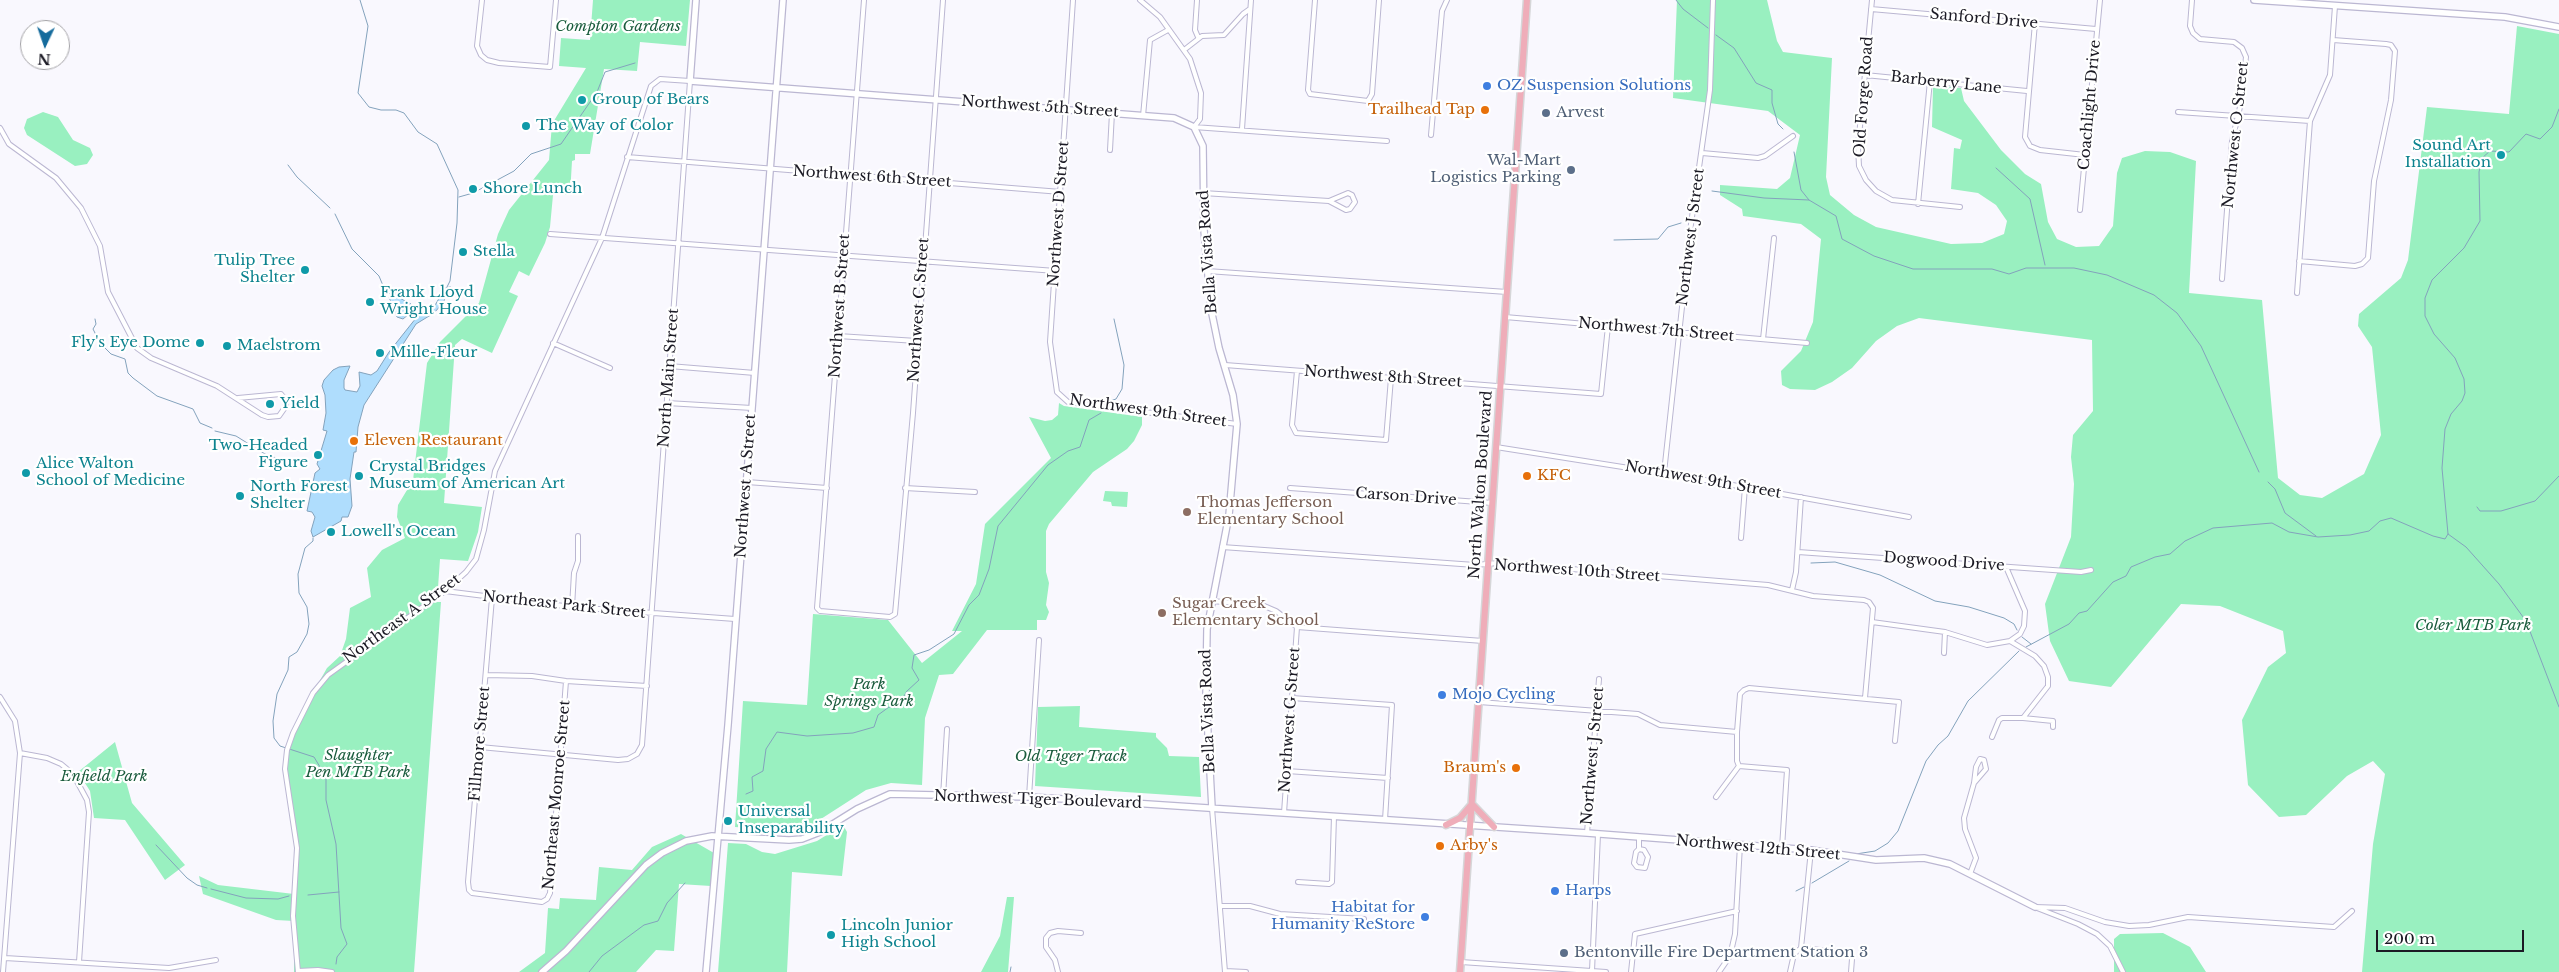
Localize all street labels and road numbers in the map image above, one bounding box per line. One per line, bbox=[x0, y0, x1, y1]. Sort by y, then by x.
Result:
street label: Sanford Drive bbox=[1929, 5, 2039, 33]
street label: Old Forge Road bbox=[1851, 36, 1877, 158]
street label: Coachlight Drive bbox=[2075, 39, 2105, 171]
street label: Northwest O Street bbox=[2219, 61, 2253, 209]
street label: Barberry Lane bbox=[1890, 68, 2002, 98]
street label: Northwest 5th Street bbox=[961, 93, 1119, 121]
street label: Northwest D Street bbox=[1045, 140, 1073, 288]
street label: Northwest 6th Street bbox=[792, 162, 952, 192]
street label: Northwest J Street bbox=[1674, 167, 1708, 307]
street label: Bella Vista Road bbox=[1195, 189, 1221, 315]
street label: Northwest B Street bbox=[826, 233, 854, 379]
street label: Northwest C Street bbox=[905, 237, 933, 383]
street label: North Main Street bbox=[655, 308, 683, 448]
street label: Northwest 7th Street bbox=[1577, 314, 1735, 346]
street label: Northwest 8th Street bbox=[1303, 363, 1463, 391]
street label: North Walton Boulevard bbox=[1465, 390, 1497, 580]
street label: Northwest 9th Street bbox=[1068, 391, 1228, 431]
street label: Northwest A Street bbox=[732, 413, 760, 559]
street label: Northwest 9th Street bbox=[1623, 457, 1783, 503]
street label: Carson Drive bbox=[1355, 484, 1457, 510]
street label: Dogwood Drive bbox=[1883, 549, 2005, 575]
street label: Northwest 10th Street bbox=[1493, 556, 1661, 586]
street label: Northeast A Street bbox=[340, 570, 464, 668]
street label: Northeast Park Street bbox=[482, 587, 646, 623]
street label: Northwest G Street bbox=[1276, 647, 1304, 793]
street label: Bella Vista Road bbox=[1197, 649, 1219, 773]
street label: Fillmore Street bbox=[466, 686, 494, 802]
street label: Northwest J Street bbox=[1578, 686, 1608, 826]
street label: Northeast Monroe Street bbox=[540, 699, 574, 891]
street label: Northwest Tiger Boulevard bbox=[934, 787, 1142, 813]
street label: Northwest 12th Street bbox=[1675, 832, 1841, 864]

